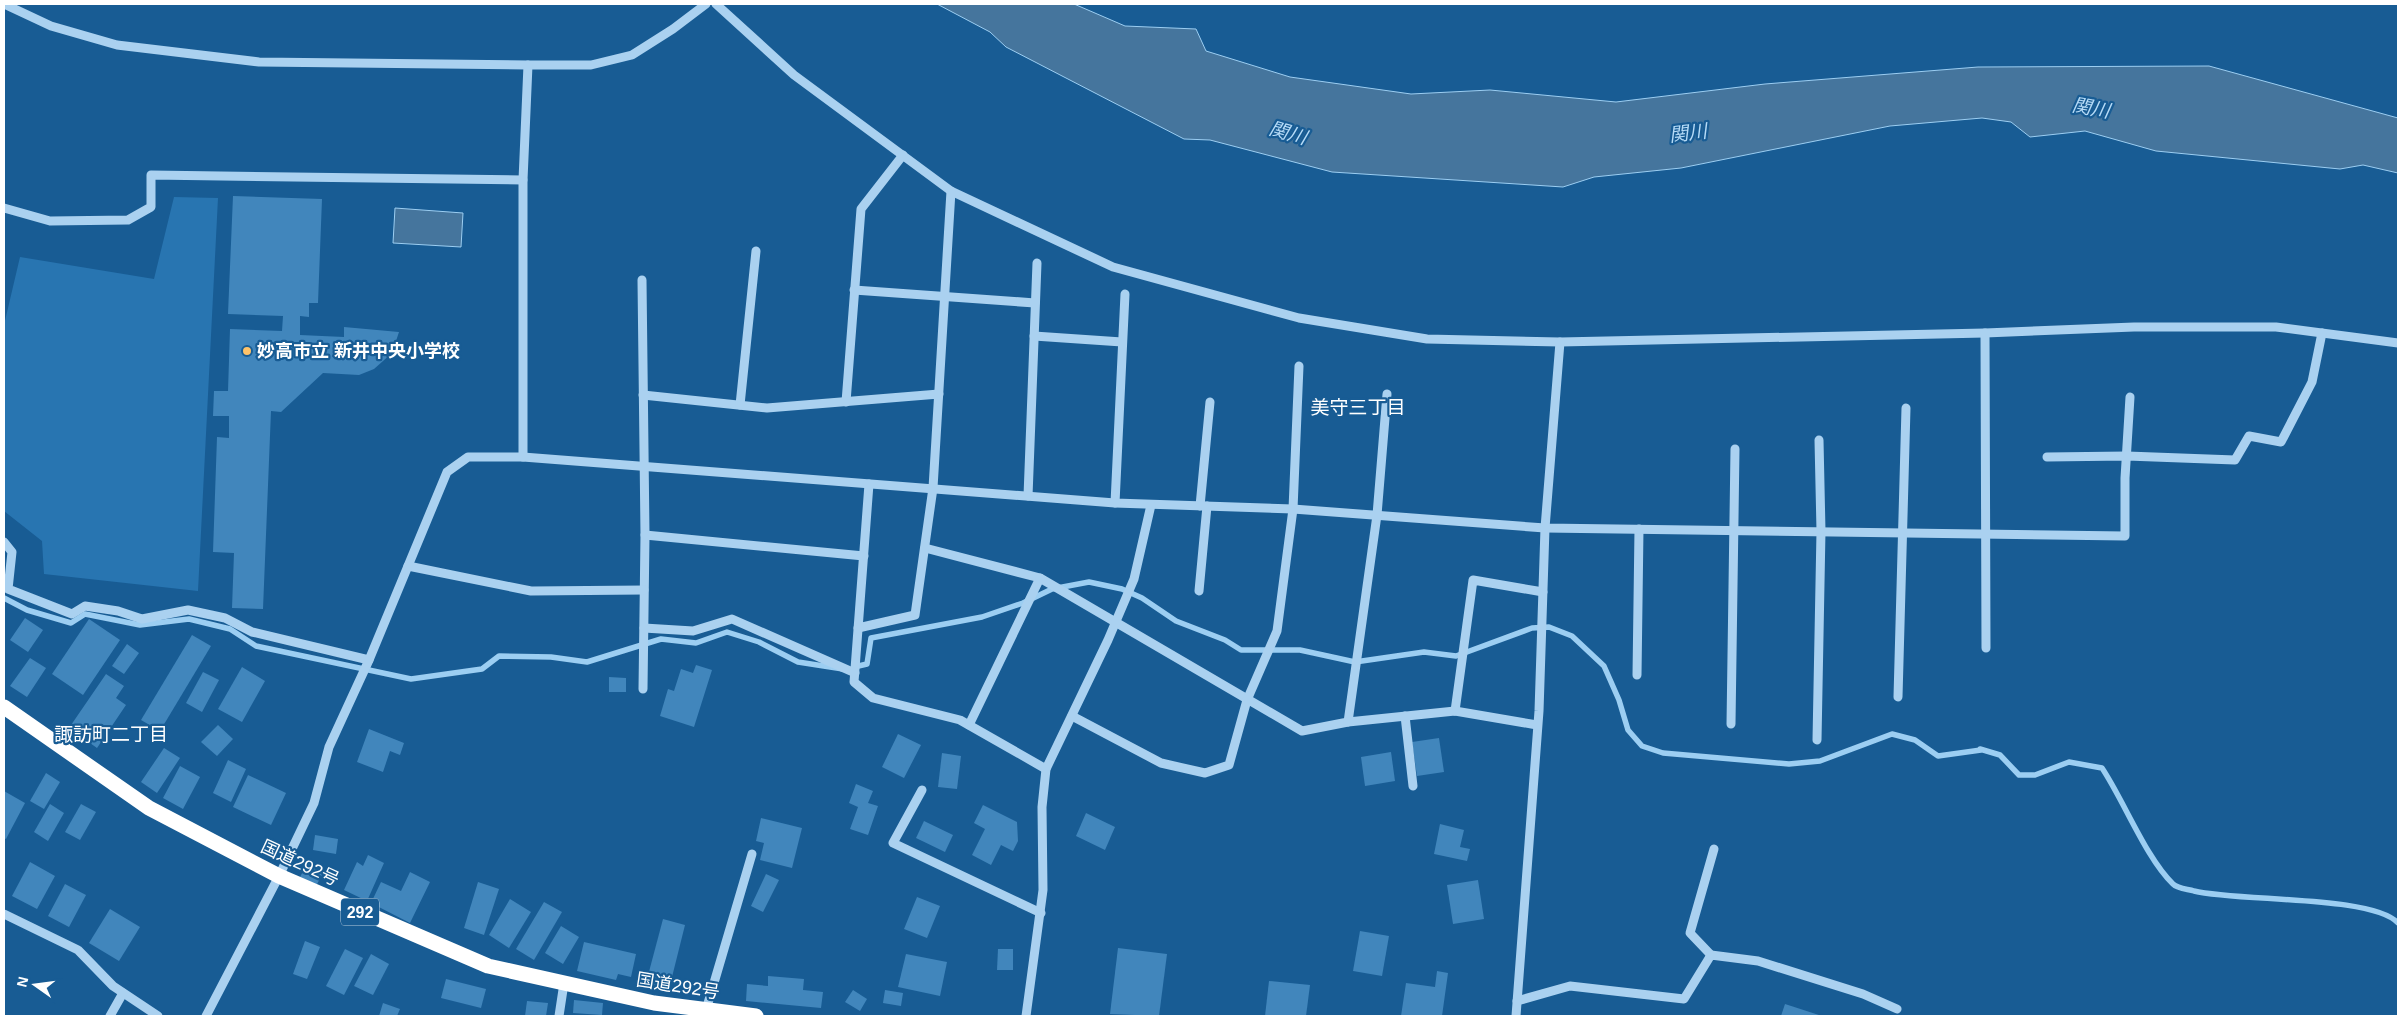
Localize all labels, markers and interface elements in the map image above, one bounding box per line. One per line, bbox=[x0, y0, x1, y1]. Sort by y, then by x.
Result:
water label: 関川 bbox=[2070, 94, 2113, 122]
water label: 関川 bbox=[1267, 118, 1311, 149]
water label: 関川 bbox=[1668, 120, 1710, 146]
place label: 妙高市立 新井中央小学校 bbox=[257, 341, 460, 361]
marker: 妙高市立 新井中央小学校 bbox=[241, 345, 253, 357]
district label: 美守三丁目 bbox=[1310, 397, 1406, 418]
district label: 諏訪町二丁目 bbox=[54, 724, 168, 745]
street label: 国道292号 bbox=[258, 836, 342, 890]
road number: 292 bbox=[341, 899, 379, 926]
north arrow bbox=[10, 960, 60, 1010]
street label: 国道292号 bbox=[635, 970, 721, 1002]
text: N bbox=[13, 975, 31, 989]

